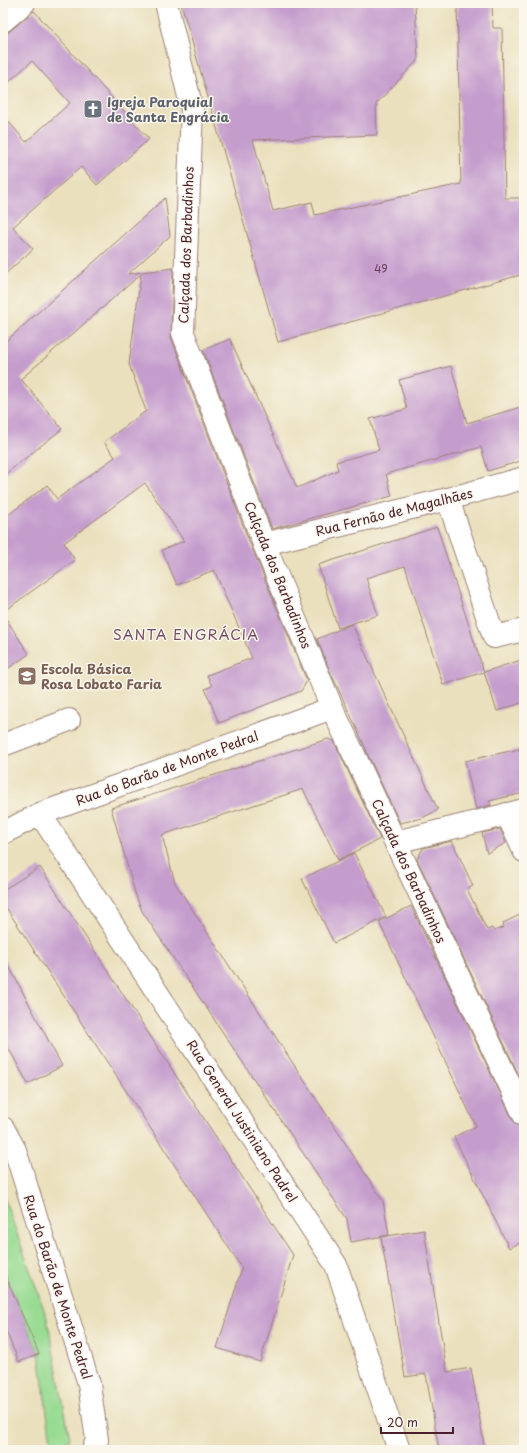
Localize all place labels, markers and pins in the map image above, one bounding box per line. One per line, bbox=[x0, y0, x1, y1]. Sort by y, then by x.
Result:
place label: Igreja Paroquial de Santa Engrácia bbox=[107, 92, 230, 126]
church icon: Igreja Paroquial de Santa Engrácia bbox=[82, 98, 104, 120]
place label: Escola Básica Rosa Lobato Faria bbox=[41, 659, 162, 693]
school or university icon: Escola Básica Rosa Lobato Faria bbox=[16, 665, 38, 687]

